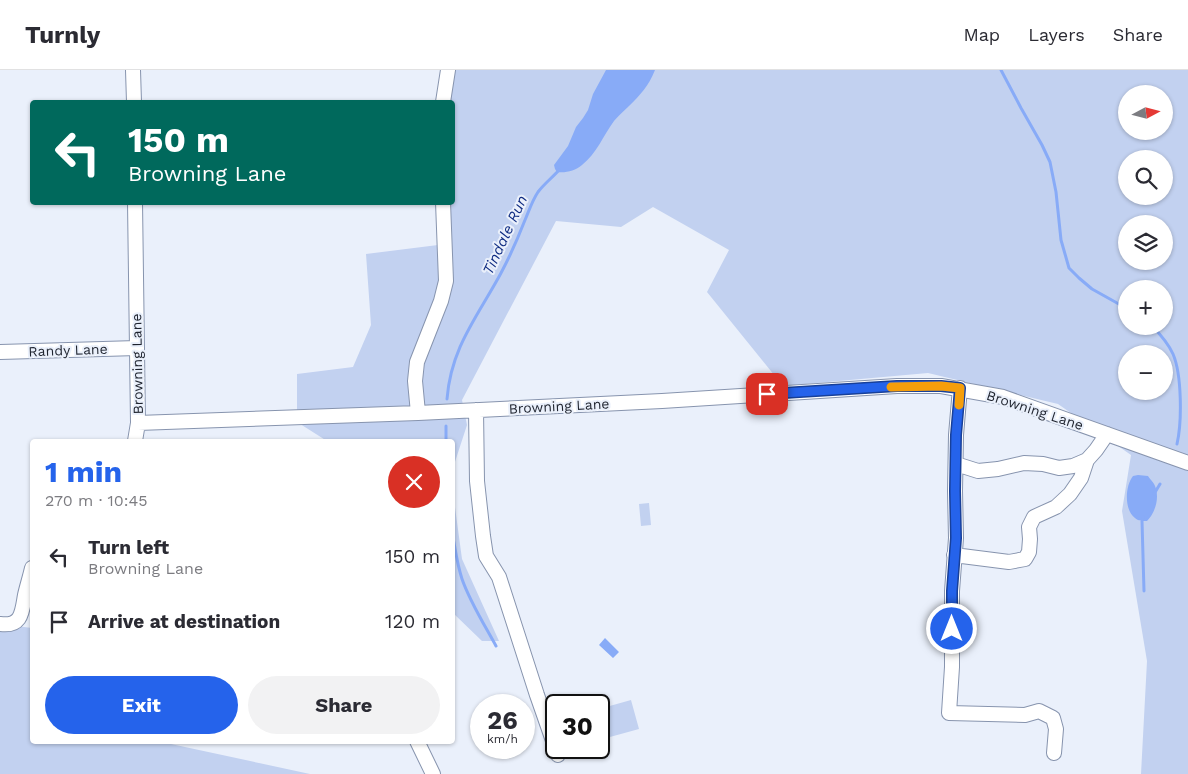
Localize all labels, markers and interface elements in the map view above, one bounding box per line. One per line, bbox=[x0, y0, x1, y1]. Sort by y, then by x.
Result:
text: Turnly bbox=[25, 21, 100, 49]
text: Map bbox=[963, 24, 1000, 45]
text: Layers bbox=[1028, 24, 1085, 45]
text: Share bbox=[1113, 24, 1163, 45]
north arrow bbox=[1118, 85, 1172, 140]
map controls bbox=[1118, 85, 1173, 400]
text: 150 m bbox=[128, 119, 229, 161]
icon: left bbox=[45, 120, 110, 185]
button: search bbox=[1118, 150, 1173, 205]
text: Browning Lane bbox=[128, 161, 286, 186]
water label: Tindale Run bbox=[479, 193, 531, 277]
button: layers bbox=[1118, 215, 1173, 270]
button: + bbox=[1118, 280, 1173, 335]
street label: Browning Lane bbox=[128, 313, 146, 415]
street label: Randy Lane bbox=[28, 341, 108, 359]
button: − bbox=[1118, 345, 1173, 400]
pin bbox=[746, 373, 788, 415]
icon: arrive bbox=[753, 380, 781, 408]
street label: Browning Lane bbox=[985, 387, 1085, 433]
street label: Browning Lane bbox=[508, 395, 610, 417]
text: 1 min bbox=[45, 454, 122, 489]
button: close bbox=[388, 456, 440, 508]
text: 270 m · 10:45 bbox=[45, 491, 148, 510]
text: Turn left bbox=[88, 536, 169, 559]
icon: left bbox=[45, 543, 73, 571]
text: 150 m bbox=[385, 545, 440, 568]
text: Browning Lane bbox=[88, 559, 203, 578]
position arrow bbox=[925, 602, 977, 654]
icon: arrive bbox=[45, 608, 73, 636]
text: Arrive at destination bbox=[88, 610, 280, 633]
text: 120 m bbox=[385, 610, 440, 633]
button: Exit bbox=[45, 676, 238, 734]
button: Share bbox=[248, 676, 440, 734]
speed limit sign: 30 bbox=[545, 694, 610, 759]
text: 26 bbox=[487, 706, 518, 735]
text: km/h bbox=[487, 732, 518, 746]

